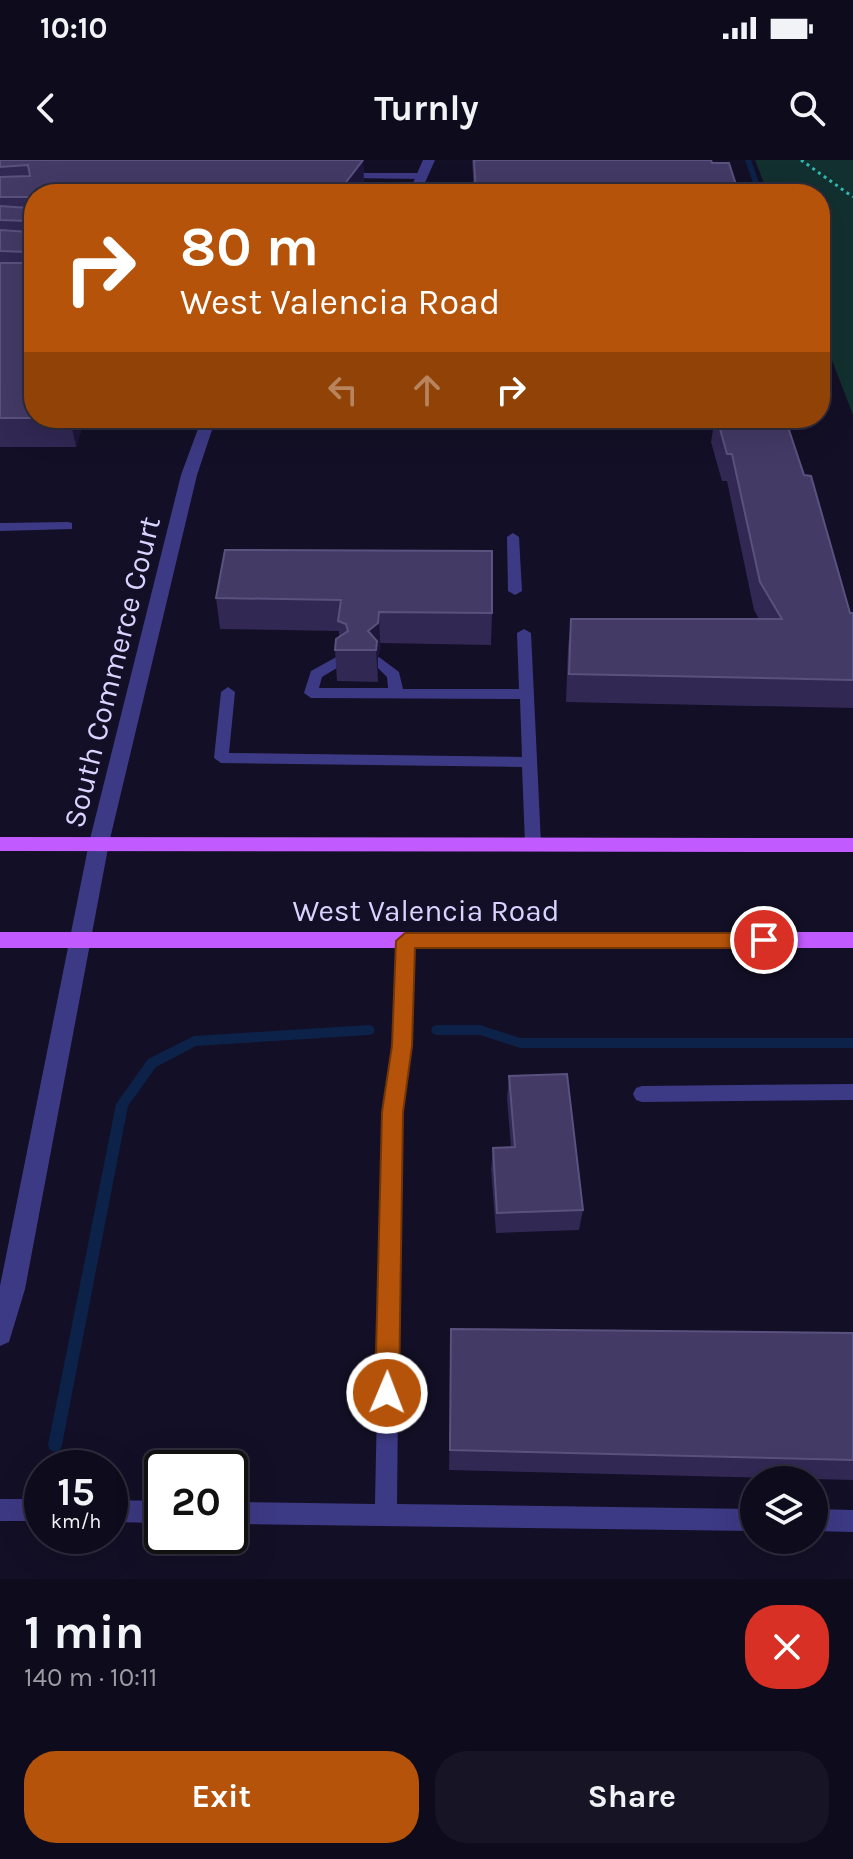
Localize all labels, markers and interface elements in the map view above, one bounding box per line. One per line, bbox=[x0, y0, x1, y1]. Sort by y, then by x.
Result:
text: 10:10 bbox=[40, 10, 107, 46]
icon: back bbox=[24, 86, 68, 130]
icon: search bbox=[785, 86, 829, 130]
text: Turnly bbox=[374, 87, 479, 129]
text: 80 m bbox=[180, 214, 319, 279]
icon: right bbox=[48, 216, 152, 320]
text: West Valencia Road bbox=[180, 281, 500, 323]
icon: left bbox=[321, 368, 365, 412]
icon: ahead bbox=[405, 368, 449, 412]
icon: right bbox=[489, 368, 533, 412]
street label: South Commerce Court bbox=[56, 513, 168, 831]
street label: West Valencia Road bbox=[293, 893, 559, 929]
pin bbox=[730, 906, 798, 974]
icon: arrive bbox=[742, 918, 786, 962]
position arrow bbox=[345, 1351, 429, 1435]
speed limit sign: 20 bbox=[144, 1450, 248, 1554]
map controls bbox=[740, 1466, 828, 1554]
button: layers bbox=[740, 1466, 828, 1554]
text: 15 bbox=[57, 1468, 95, 1515]
text: km/h bbox=[51, 1510, 101, 1533]
text: 1 min bbox=[24, 1604, 144, 1660]
button: close bbox=[745, 1605, 829, 1689]
text: 140 m · 10:11 bbox=[24, 1662, 157, 1693]
button: Exit bbox=[24, 1751, 419, 1843]
button: Share bbox=[435, 1751, 829, 1843]

